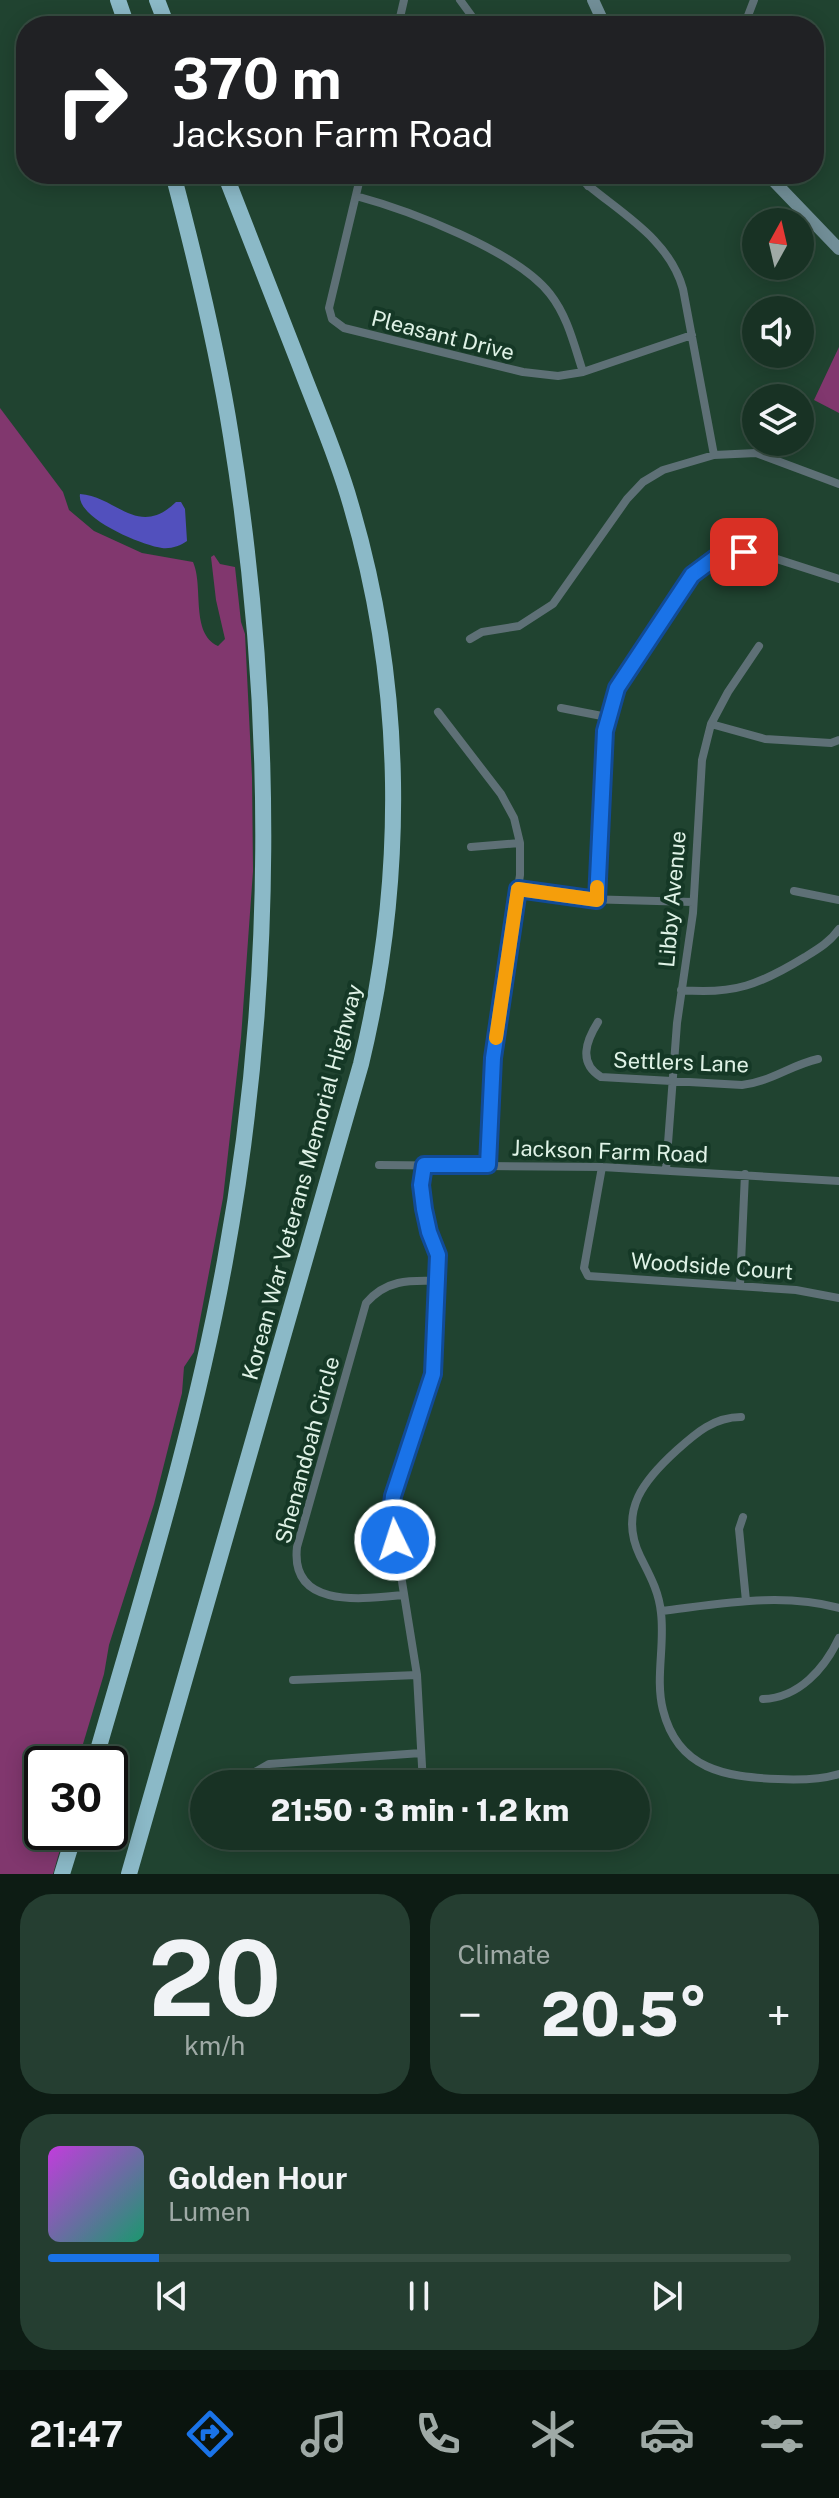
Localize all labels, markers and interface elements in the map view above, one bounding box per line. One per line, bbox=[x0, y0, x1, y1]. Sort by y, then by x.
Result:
text: 370 m bbox=[172, 46, 342, 112]
icon: right bbox=[40, 48, 144, 152]
text: Jackson Farm Road bbox=[172, 113, 493, 155]
north arrow bbox=[742, 208, 814, 280]
map controls bbox=[742, 208, 814, 456]
button: sound bbox=[742, 296, 814, 368]
street label: Pleasant Drive bbox=[369, 305, 517, 365]
button: layers bbox=[742, 384, 814, 456]
pin bbox=[710, 518, 778, 586]
icon: arrive bbox=[722, 530, 766, 574]
street label: Libby Avenue bbox=[653, 830, 691, 968]
street label: Korean War Veterans Memorial Highway bbox=[237, 981, 368, 1383]
street label: Settlers Lane bbox=[613, 1047, 749, 1077]
street label: Jackson Farm Road bbox=[511, 1135, 709, 1167]
street label: Woodside Court bbox=[630, 1247, 794, 1285]
street label: Shenandoah Circle bbox=[270, 1354, 344, 1546]
position arrow bbox=[353, 1498, 437, 1582]
speed limit sign: 30 bbox=[24, 1746, 128, 1850]
text: 21:50 · 3 min · 1.2 km bbox=[271, 1792, 569, 1828]
text: 20 bbox=[148, 1917, 281, 2039]
text: Climate bbox=[458, 1939, 551, 1970]
text: 20.5° bbox=[541, 1979, 707, 2050]
text: − bbox=[458, 1989, 482, 2041]
text: + bbox=[767, 1989, 791, 2041]
text: km/h bbox=[184, 2030, 245, 2061]
text: Golden Hour bbox=[168, 2160, 347, 2196]
text: Lumen bbox=[168, 2196, 251, 2227]
icon: previous bbox=[150, 2274, 194, 2318]
icon: pause bbox=[397, 2274, 441, 2318]
icon: next bbox=[645, 2274, 689, 2318]
icon: directions bbox=[182, 2406, 238, 2462]
icon: music bbox=[296, 2406, 352, 2462]
icon: phone bbox=[410, 2406, 466, 2462]
icon: climate bbox=[525, 2406, 581, 2462]
icon: car bbox=[639, 2406, 695, 2462]
icon: filters bbox=[754, 2406, 810, 2462]
text: 21:47 bbox=[29, 2413, 123, 2455]

